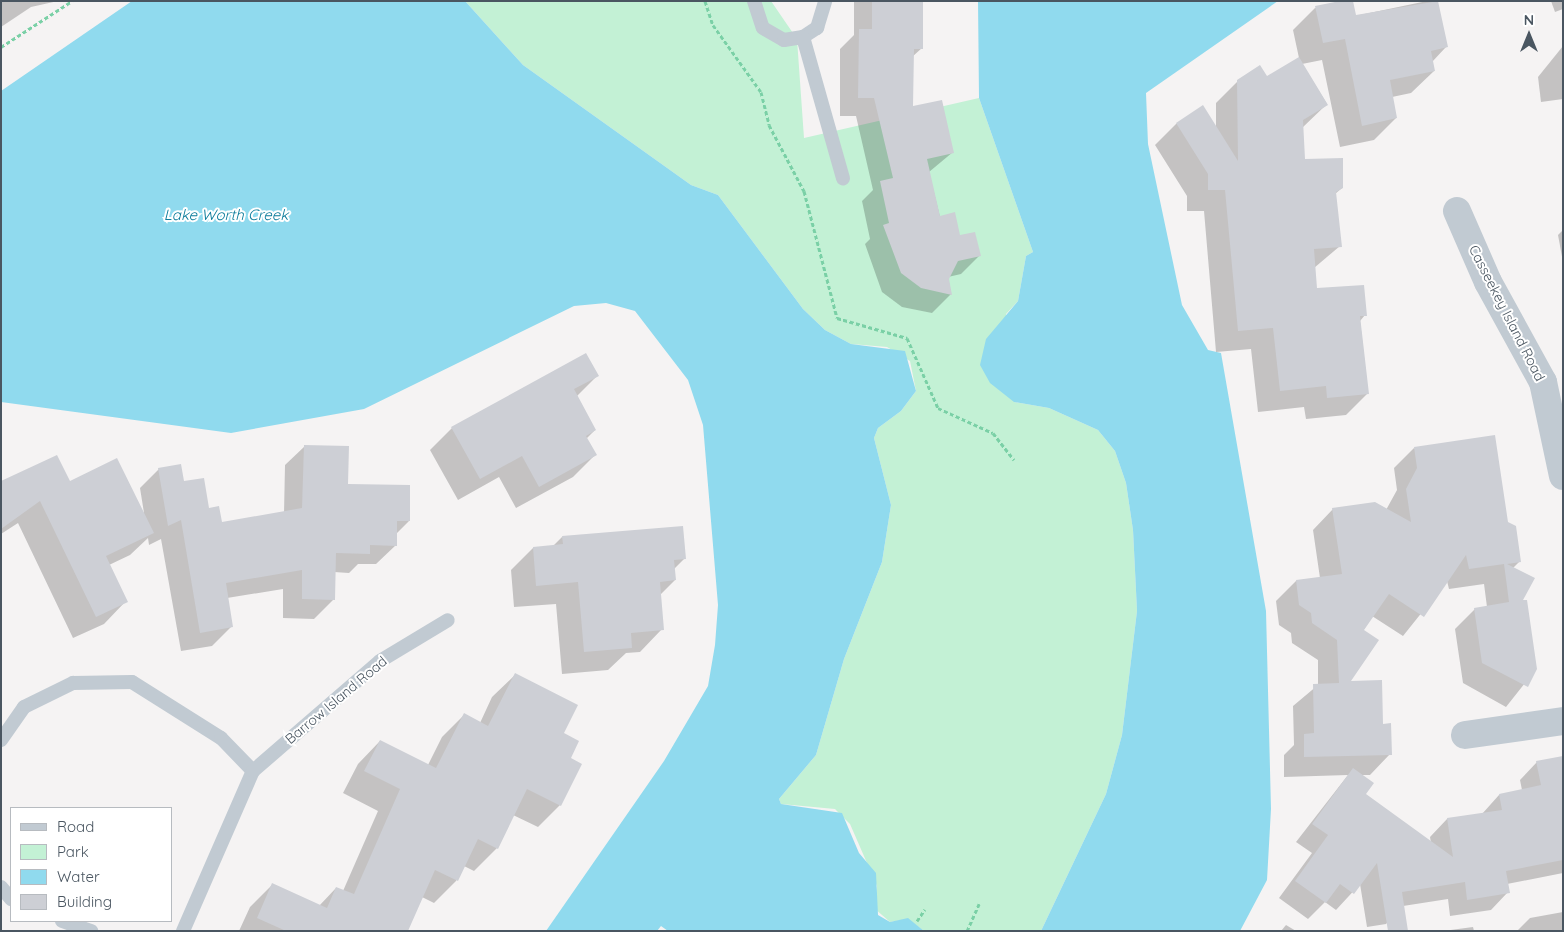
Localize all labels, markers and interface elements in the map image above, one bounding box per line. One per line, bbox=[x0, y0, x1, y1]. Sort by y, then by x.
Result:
north arrow bbox=[1504, 10, 1554, 60]
text: N bbox=[1524, 11, 1534, 29]
water label: Lake Worth Creek bbox=[164, 206, 288, 224]
street label: Casseekey Island Road bbox=[1465, 242, 1549, 384]
street label: Barrow Island Road bbox=[282, 652, 390, 748]
legend bbox=[10, 807, 172, 922]
text: Road bbox=[57, 817, 94, 836]
text: Park bbox=[57, 842, 89, 861]
text: Water bbox=[57, 867, 100, 886]
text: Building bbox=[57, 892, 112, 911]

